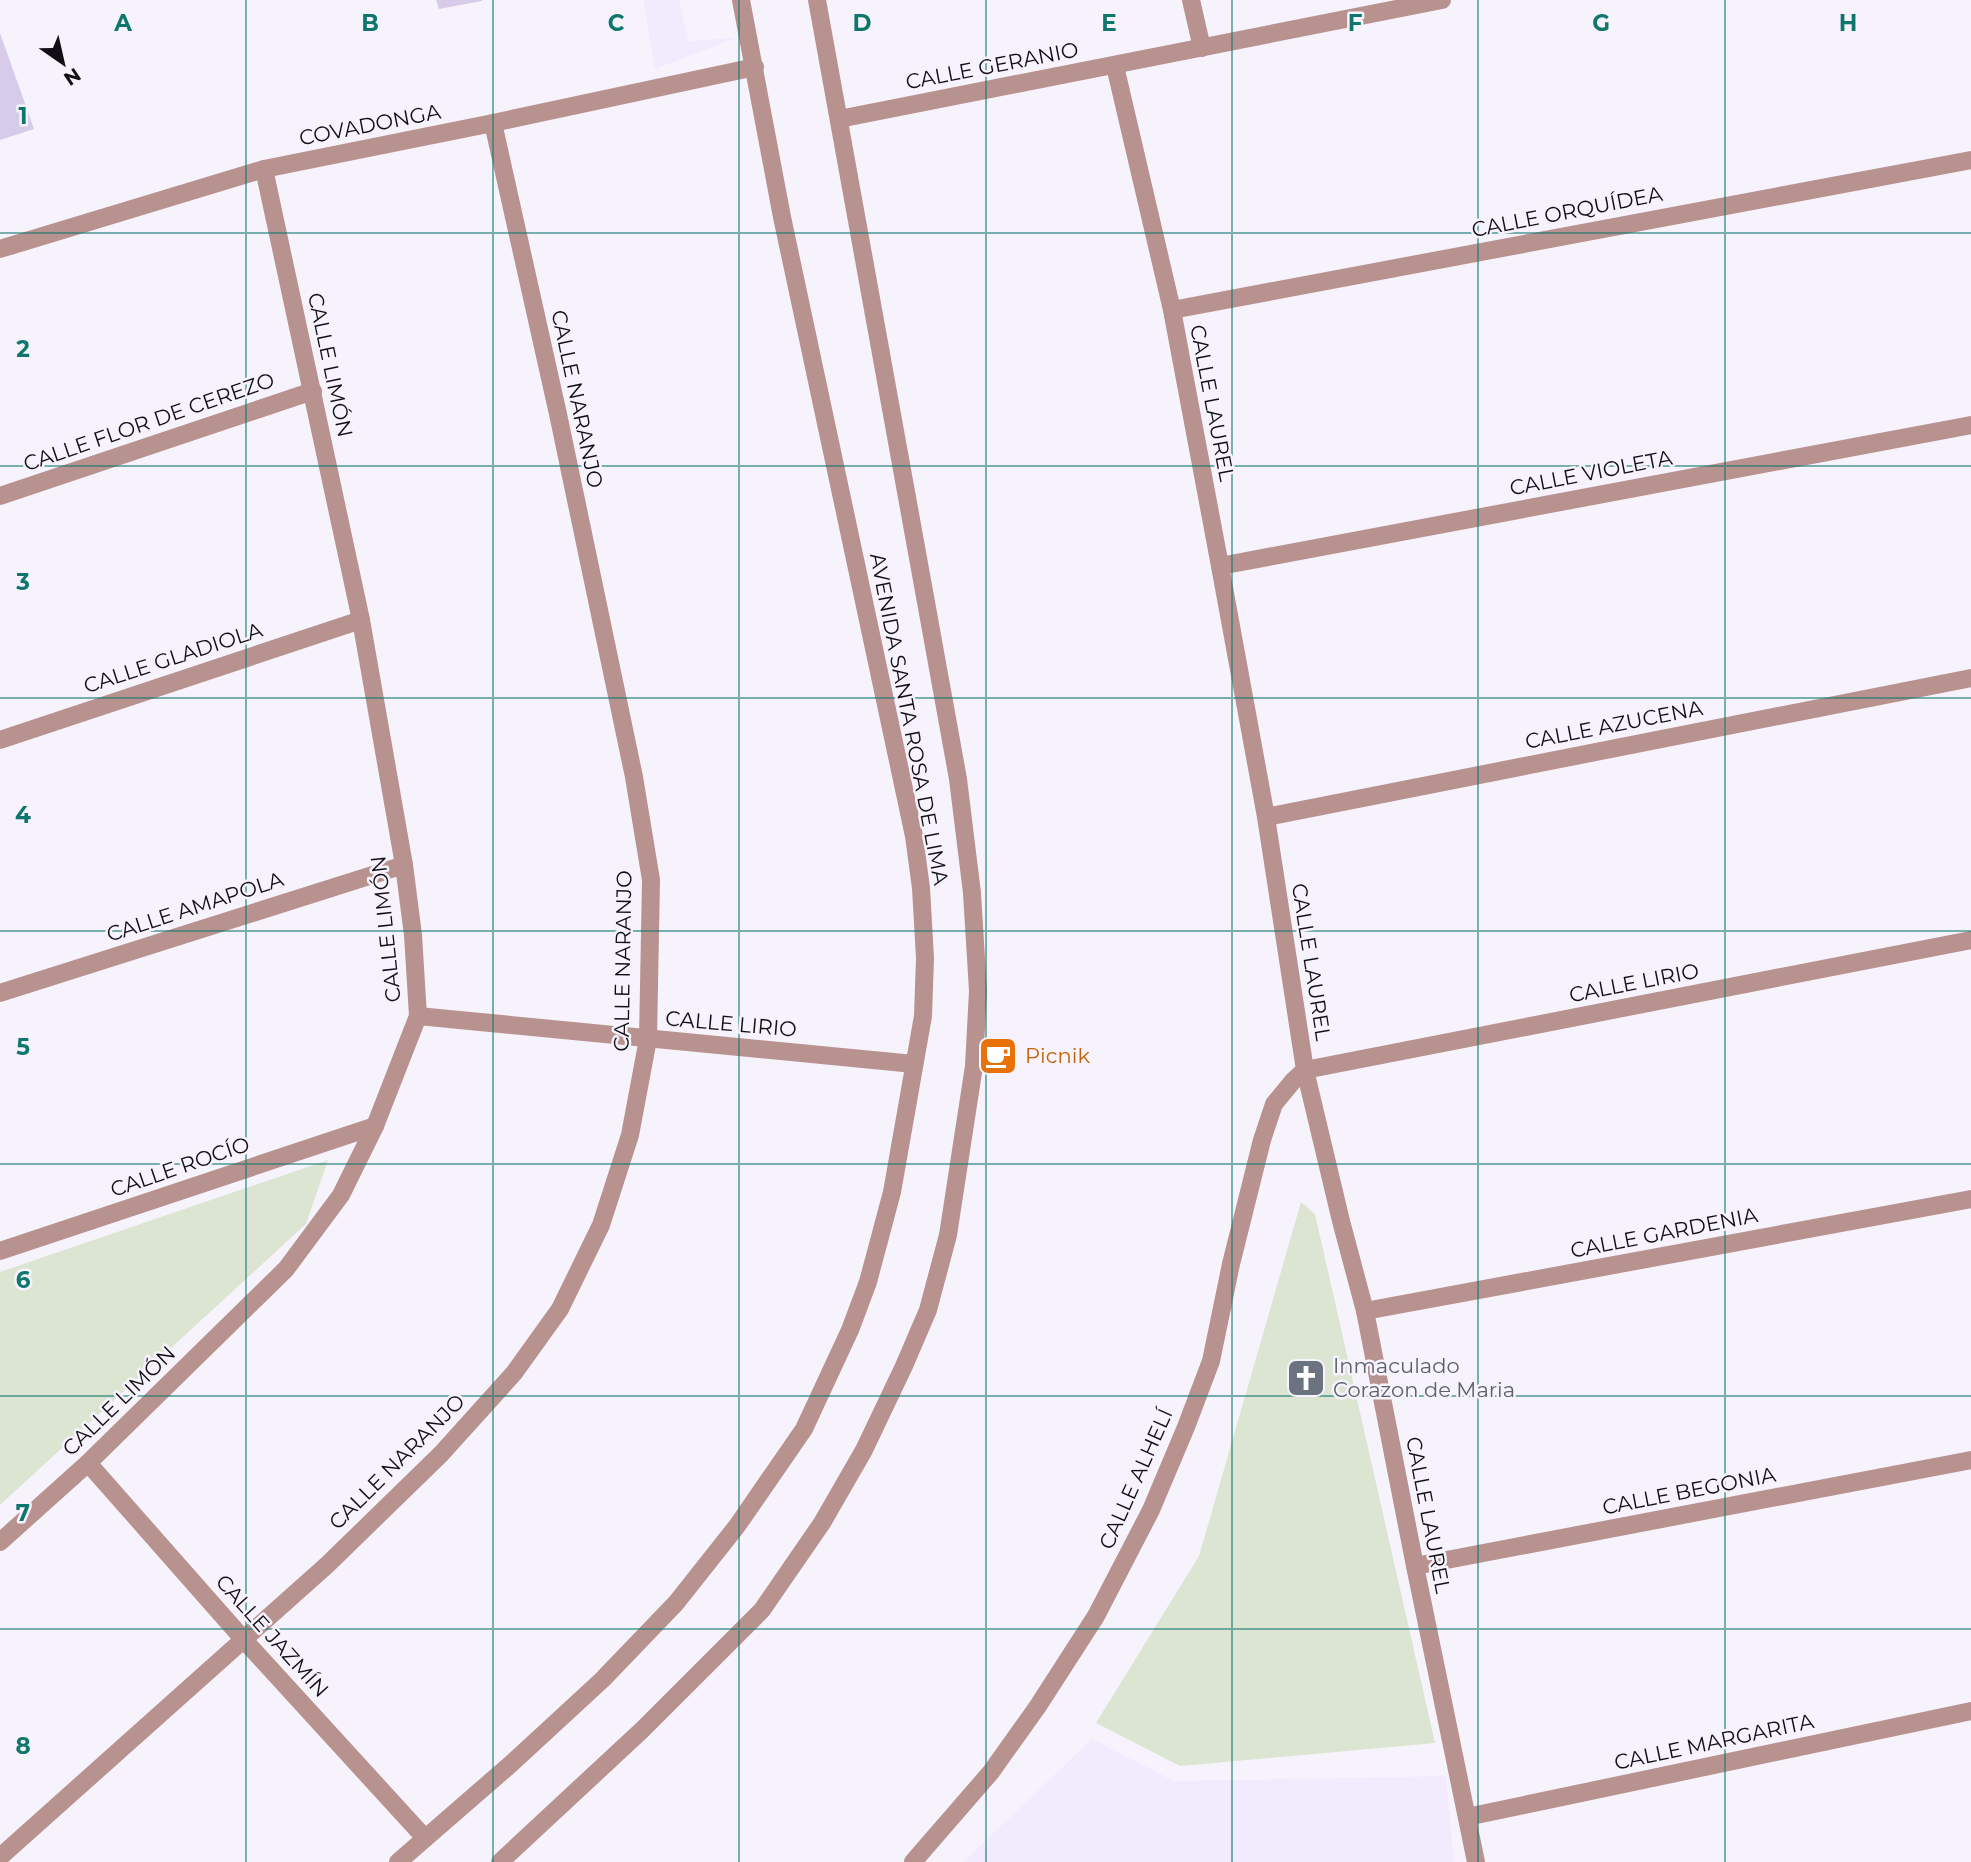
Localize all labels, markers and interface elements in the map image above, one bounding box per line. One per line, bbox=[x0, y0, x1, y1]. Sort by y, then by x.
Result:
text: A bbox=[113, 9, 132, 37]
text: B bbox=[361, 9, 379, 37]
text: C bbox=[608, 9, 625, 37]
text: D bbox=[853, 9, 872, 37]
text: E bbox=[1101, 9, 1117, 37]
text: F bbox=[1348, 9, 1363, 37]
text: G bbox=[1592, 9, 1610, 37]
text: H bbox=[1839, 9, 1857, 37]
north arrow bbox=[28, 28, 98, 98]
street label: CALLE GERANIO bbox=[903, 37, 1080, 95]
text: N bbox=[59, 63, 85, 91]
street label: COVADONGA bbox=[297, 98, 444, 150]
text: 1 bbox=[18, 102, 28, 130]
street label: CALLE ORQUÍDEA bbox=[1469, 181, 1665, 242]
street label: CALLE LIMÓN bbox=[303, 290, 358, 440]
street label: CALLE NARANJO bbox=[546, 308, 609, 490]
street label: CALLE LAUREL bbox=[1185, 322, 1240, 484]
text: 2 bbox=[16, 335, 30, 363]
street label: CALLE FLOR DE CEREZO bbox=[20, 367, 278, 476]
street label: CALLE VIOLETA bbox=[1508, 444, 1675, 501]
street label: AVENIDA SANTA ROSA DE LIMA bbox=[865, 551, 954, 888]
text: 3 bbox=[15, 568, 30, 596]
street label: CALLE GLADIOLA bbox=[80, 617, 266, 698]
street label: CALLE AZUCENA bbox=[1523, 695, 1706, 754]
text: 4 bbox=[15, 801, 31, 829]
street label: CALLE LIMÓN bbox=[365, 854, 406, 1004]
street label: CALLE AMAPOLA bbox=[103, 866, 287, 947]
street label: CALLE NARANJO bbox=[608, 870, 637, 1052]
street label: CALLE LAUREL bbox=[1287, 881, 1336, 1043]
street label: CALLE LIRIO bbox=[1567, 958, 1701, 1007]
street label: CALLE LIRIO bbox=[664, 1005, 798, 1042]
text: 5 bbox=[16, 1033, 30, 1061]
cafe icon: Picnik bbox=[977, 1035, 1019, 1077]
place label: Picnik bbox=[1025, 1043, 1090, 1068]
street label: CALLE ROCÍO bbox=[107, 1131, 253, 1202]
street label: CALLE GARDENIA bbox=[1568, 1202, 1761, 1263]
text: 6 bbox=[16, 1266, 31, 1294]
street label: CALLE LIMÓN bbox=[57, 1340, 180, 1461]
place label: Inmaculado Corazon de Maria bbox=[1333, 1353, 1515, 1402]
church icon: Inmaculado Corazon de Maria bbox=[1285, 1357, 1327, 1399]
street label: CALLE NARANJO bbox=[324, 1389, 470, 1535]
street label: CALLE ALHELÍ bbox=[1093, 1404, 1178, 1553]
street label: CALLE LAUREL bbox=[1401, 1434, 1456, 1596]
street label: CALLE BEGONIA bbox=[1600, 1461, 1779, 1520]
text: 7 bbox=[16, 1499, 30, 1527]
street label: CALLE JAZMÍN bbox=[211, 1569, 334, 1702]
street label: CALLE MARGARITA bbox=[1612, 1708, 1817, 1775]
text: 8 bbox=[15, 1732, 31, 1760]

